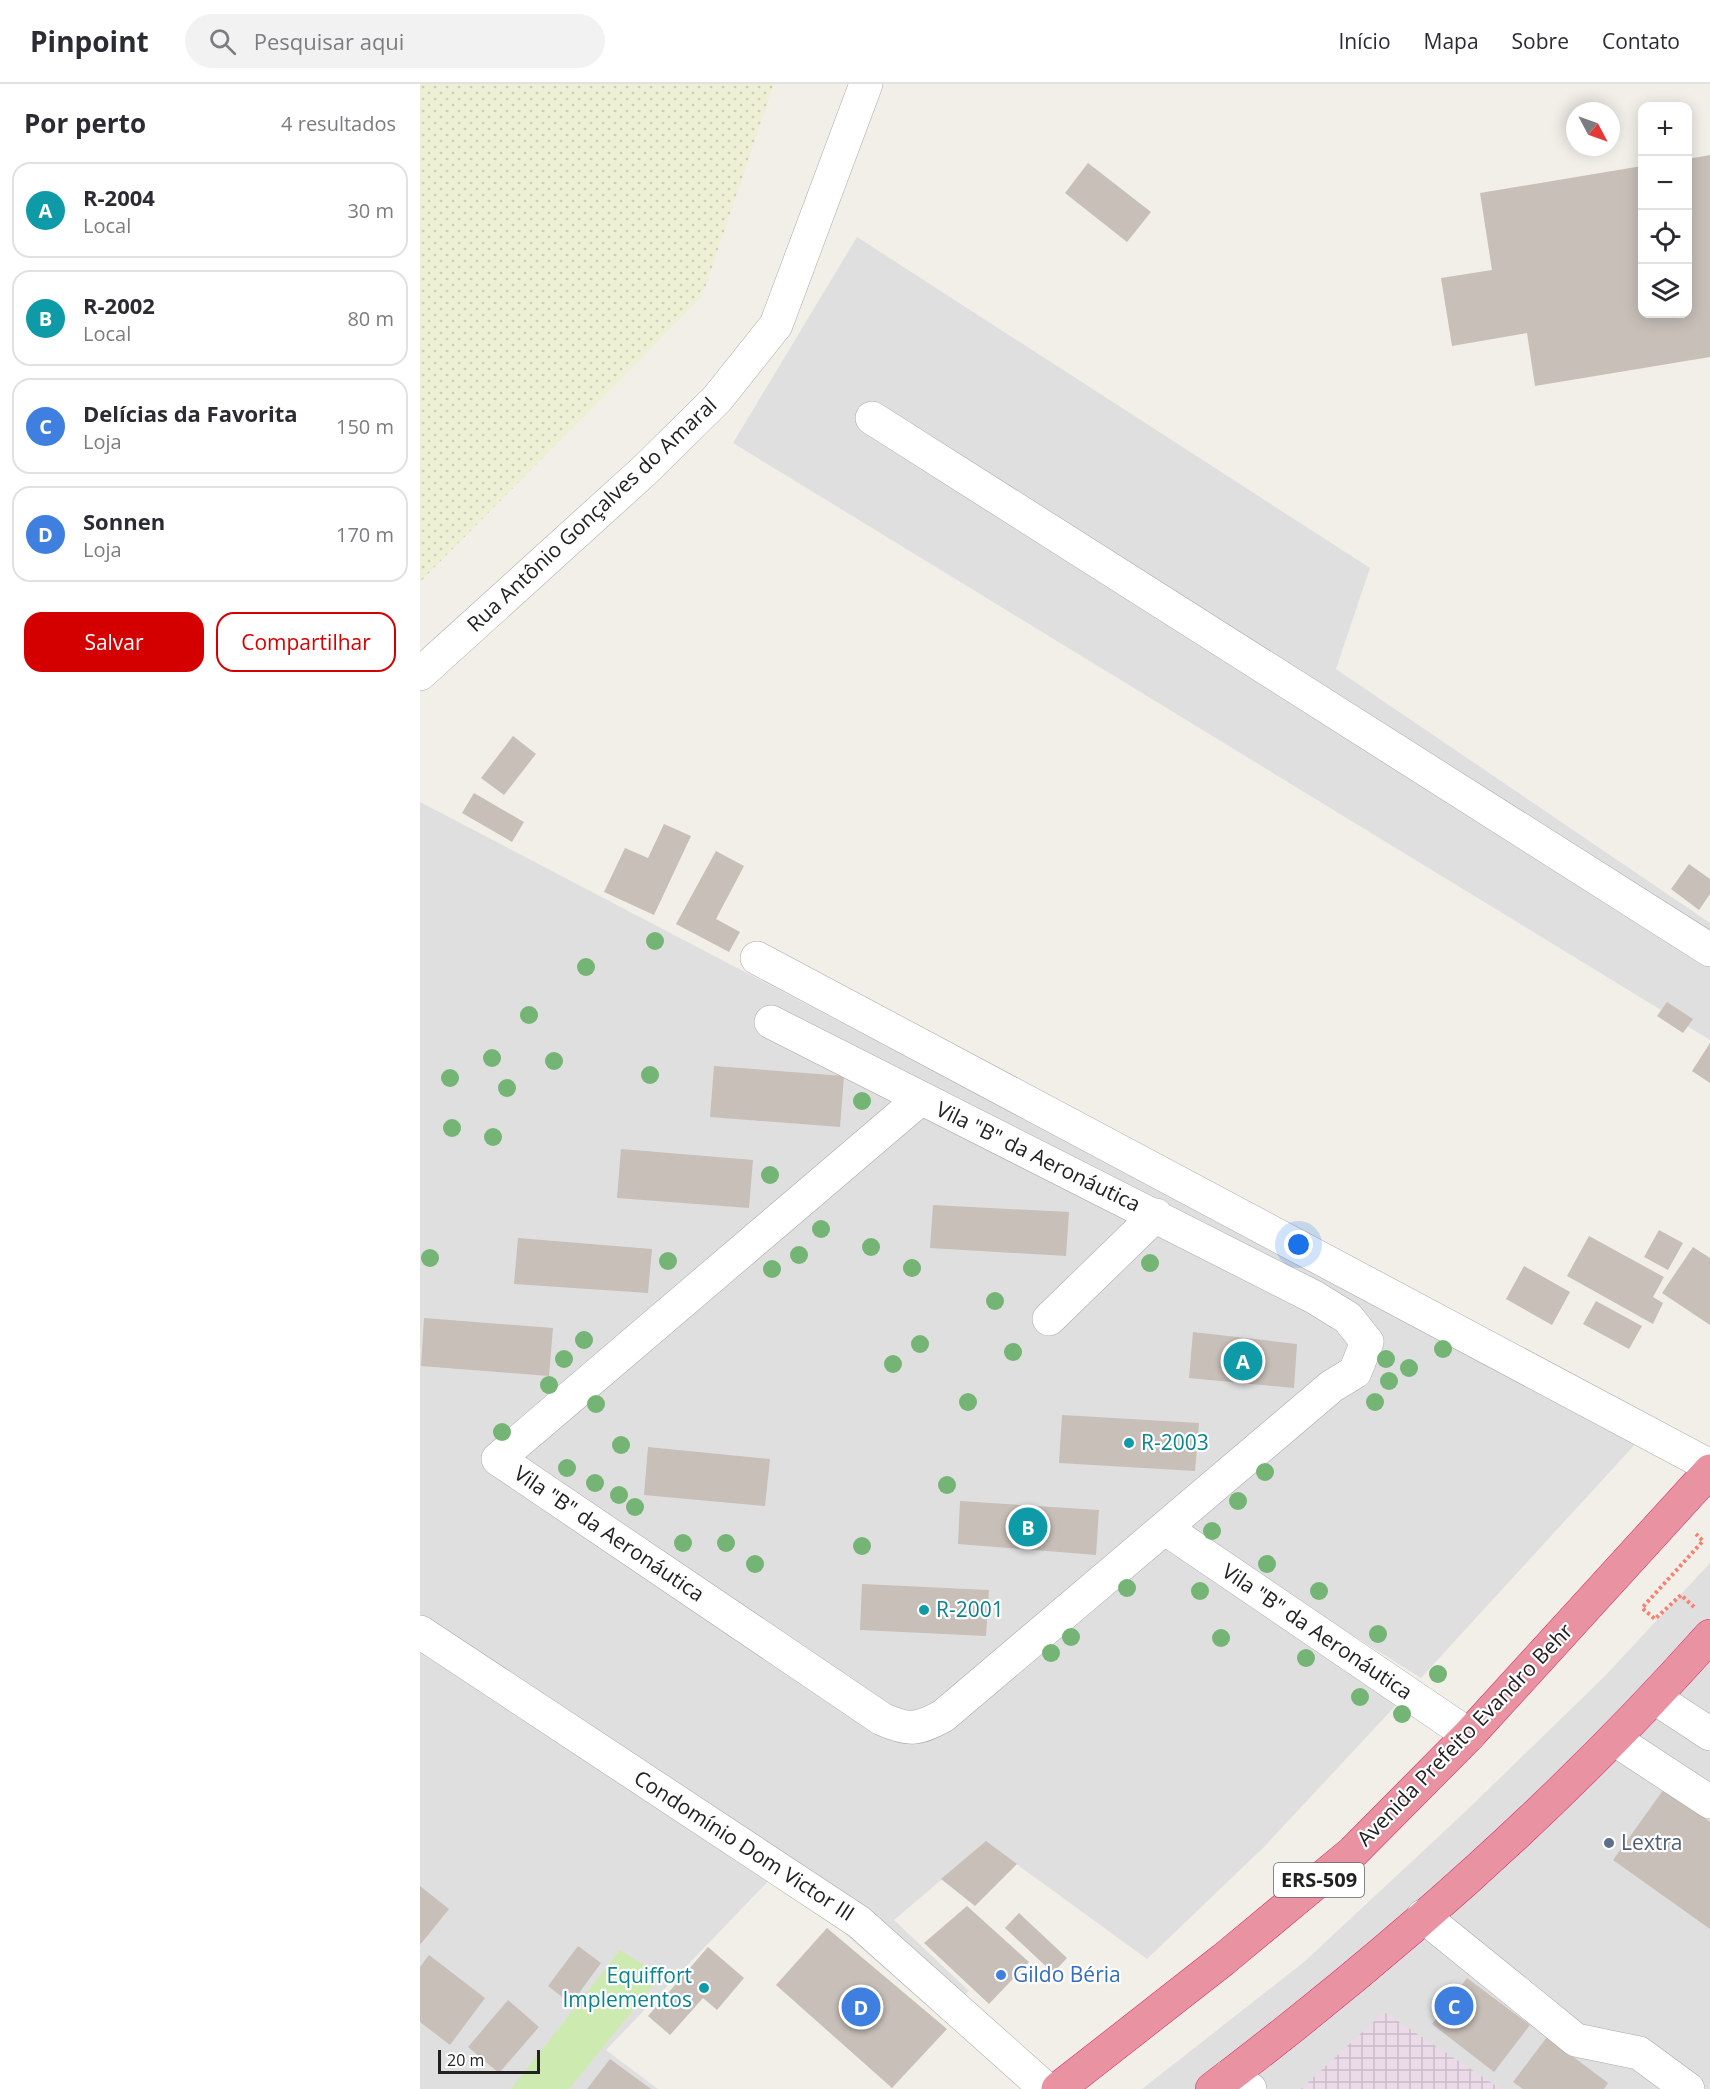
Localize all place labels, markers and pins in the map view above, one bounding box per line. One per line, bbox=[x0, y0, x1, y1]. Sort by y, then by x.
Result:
pin: A bbox=[1224, 1338, 1262, 1384]
place label: R-2003 bbox=[1141, 1428, 1209, 1456]
marker: R-2003 bbox=[1122, 1436, 1136, 1450]
pin: B bbox=[1008, 1504, 1048, 1550]
place label: R-2001 bbox=[936, 1595, 1004, 1623]
marker: R-2001 bbox=[917, 1603, 931, 1617]
place label: Lextra bbox=[1621, 1828, 1682, 1856]
marker: Lextra bbox=[1602, 1836, 1616, 1850]
place label: Gildo Béria bbox=[1013, 1960, 1121, 1988]
place label: Equiffort Implementos bbox=[563, 1961, 692, 2013]
marker: Gildo Béria bbox=[994, 1968, 1008, 1982]
marker: Equiffort Implementos bbox=[697, 1981, 711, 1995]
pin: D bbox=[842, 1984, 880, 2030]
pin: C bbox=[1434, 1984, 1474, 2028]

